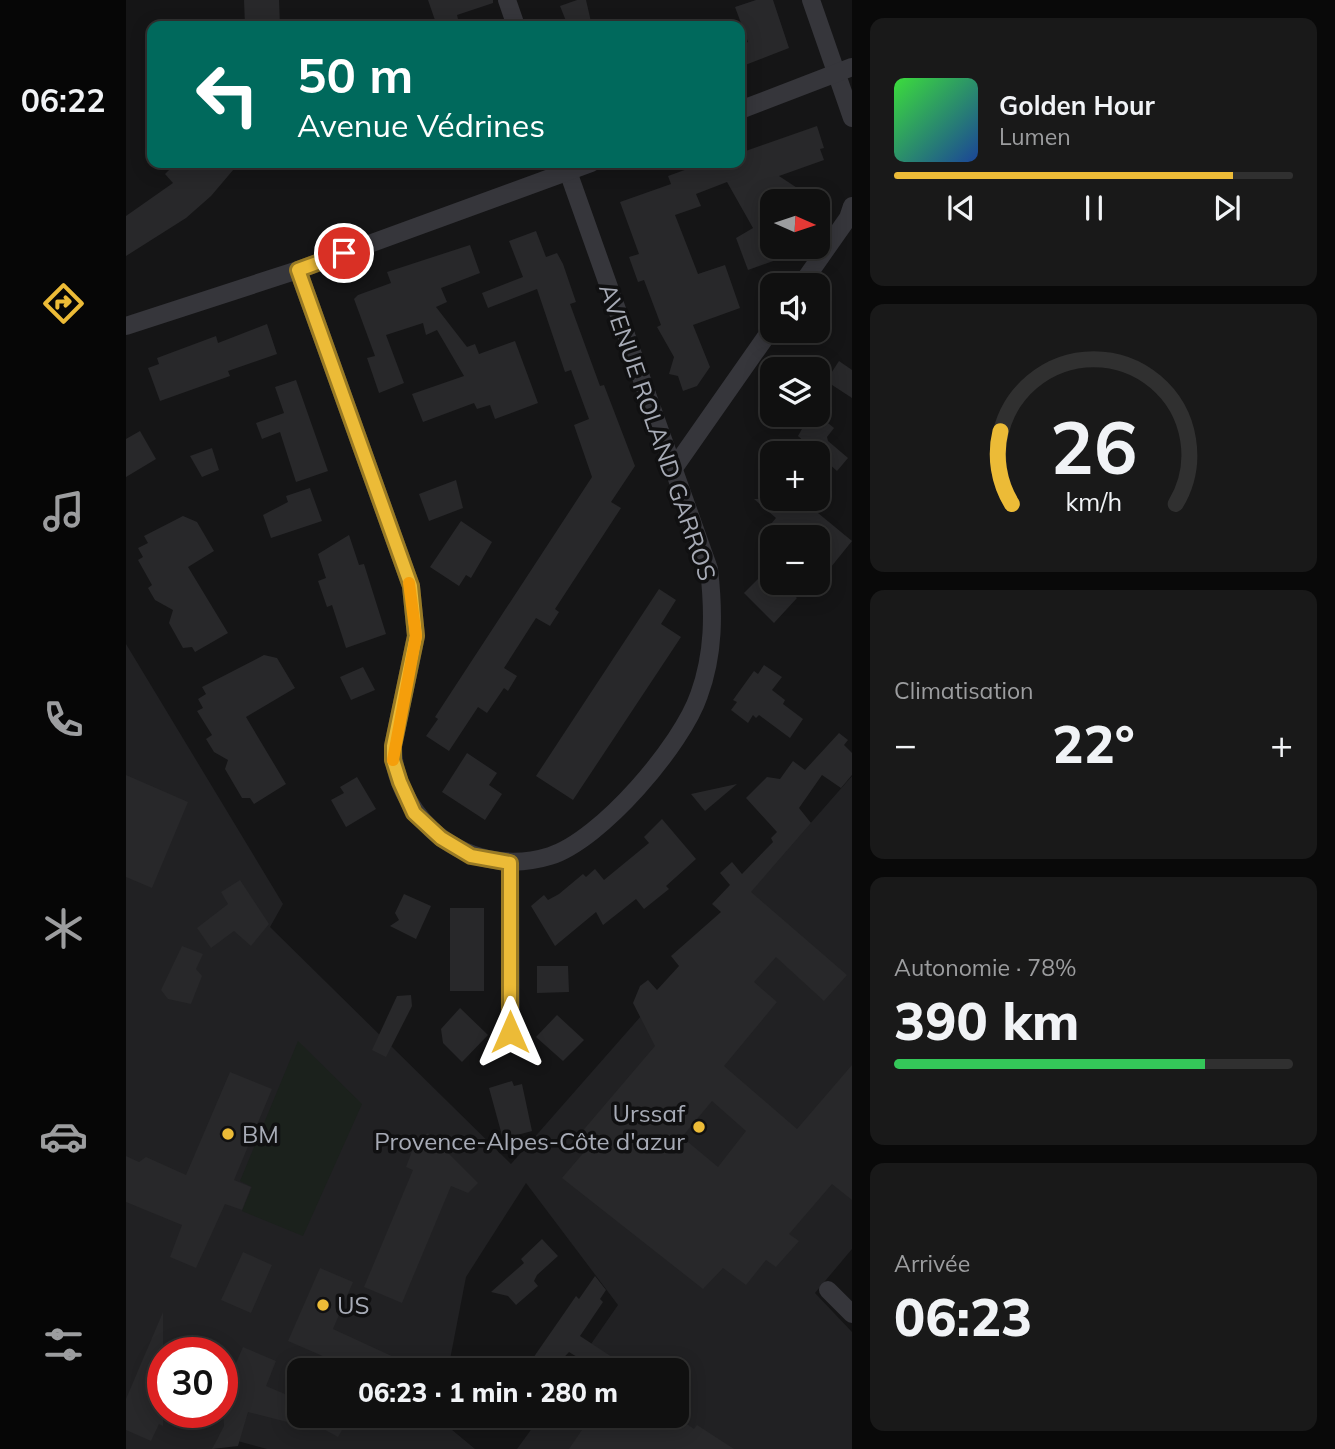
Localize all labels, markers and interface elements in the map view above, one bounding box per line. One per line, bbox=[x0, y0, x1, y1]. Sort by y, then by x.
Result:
text: 50 m bbox=[297, 44, 413, 105]
icon: left bbox=[182, 49, 273, 140]
text: 06:22 bbox=[21, 80, 105, 120]
text: Golden Hour bbox=[999, 89, 1155, 122]
text: Avenue Védrines bbox=[297, 105, 545, 145]
text: Lumen bbox=[999, 122, 1071, 151]
north arrow bbox=[760, 189, 830, 259]
map controls bbox=[760, 189, 830, 595]
icon: previous bbox=[942, 189, 980, 227]
icon: pause bbox=[1075, 189, 1113, 227]
icon: next bbox=[1208, 189, 1246, 227]
pin bbox=[314, 223, 374, 283]
icon: arrive bbox=[325, 234, 363, 272]
button: sound bbox=[760, 273, 830, 343]
icon: directions bbox=[39, 279, 88, 328]
street label: AVENUE ROLAND GARROS bbox=[593, 280, 723, 584]
button: layers bbox=[760, 357, 830, 427]
text: 26 bbox=[1050, 402, 1137, 493]
button: + bbox=[760, 441, 830, 511]
text: km/h bbox=[1065, 486, 1122, 517]
icon: music bbox=[39, 487, 88, 536]
button: − bbox=[760, 525, 830, 595]
text: Climatisation bbox=[894, 676, 1034, 705]
icon: phone bbox=[39, 695, 88, 744]
text: 22° bbox=[1052, 711, 1135, 776]
text: − bbox=[894, 720, 917, 768]
text: + bbox=[1270, 720, 1293, 768]
icon: climate bbox=[39, 904, 88, 953]
text: Autonomie · 78% bbox=[894, 953, 1077, 982]
text: 390 km bbox=[894, 988, 1079, 1053]
position arrow bbox=[473, 995, 547, 1069]
place label: Urssaf Provence-Alpes-Côte d'azur bbox=[374, 1098, 686, 1156]
icon: car bbox=[39, 1112, 88, 1161]
place label: BM bbox=[242, 1119, 279, 1149]
marker: Urssaf Provence-Alpes-Côte d'azur bbox=[691, 1119, 707, 1135]
marker: BM bbox=[220, 1126, 236, 1142]
text: Arrivée bbox=[894, 1249, 970, 1278]
text: 06:23 bbox=[894, 1284, 1032, 1349]
place label: US bbox=[337, 1290, 369, 1320]
marker: US bbox=[315, 1297, 331, 1313]
icon: filters bbox=[39, 1320, 88, 1369]
speed limit sign: 30 bbox=[147, 1337, 238, 1428]
text: 06:23 · 1 min · 280 m bbox=[358, 1376, 618, 1409]

